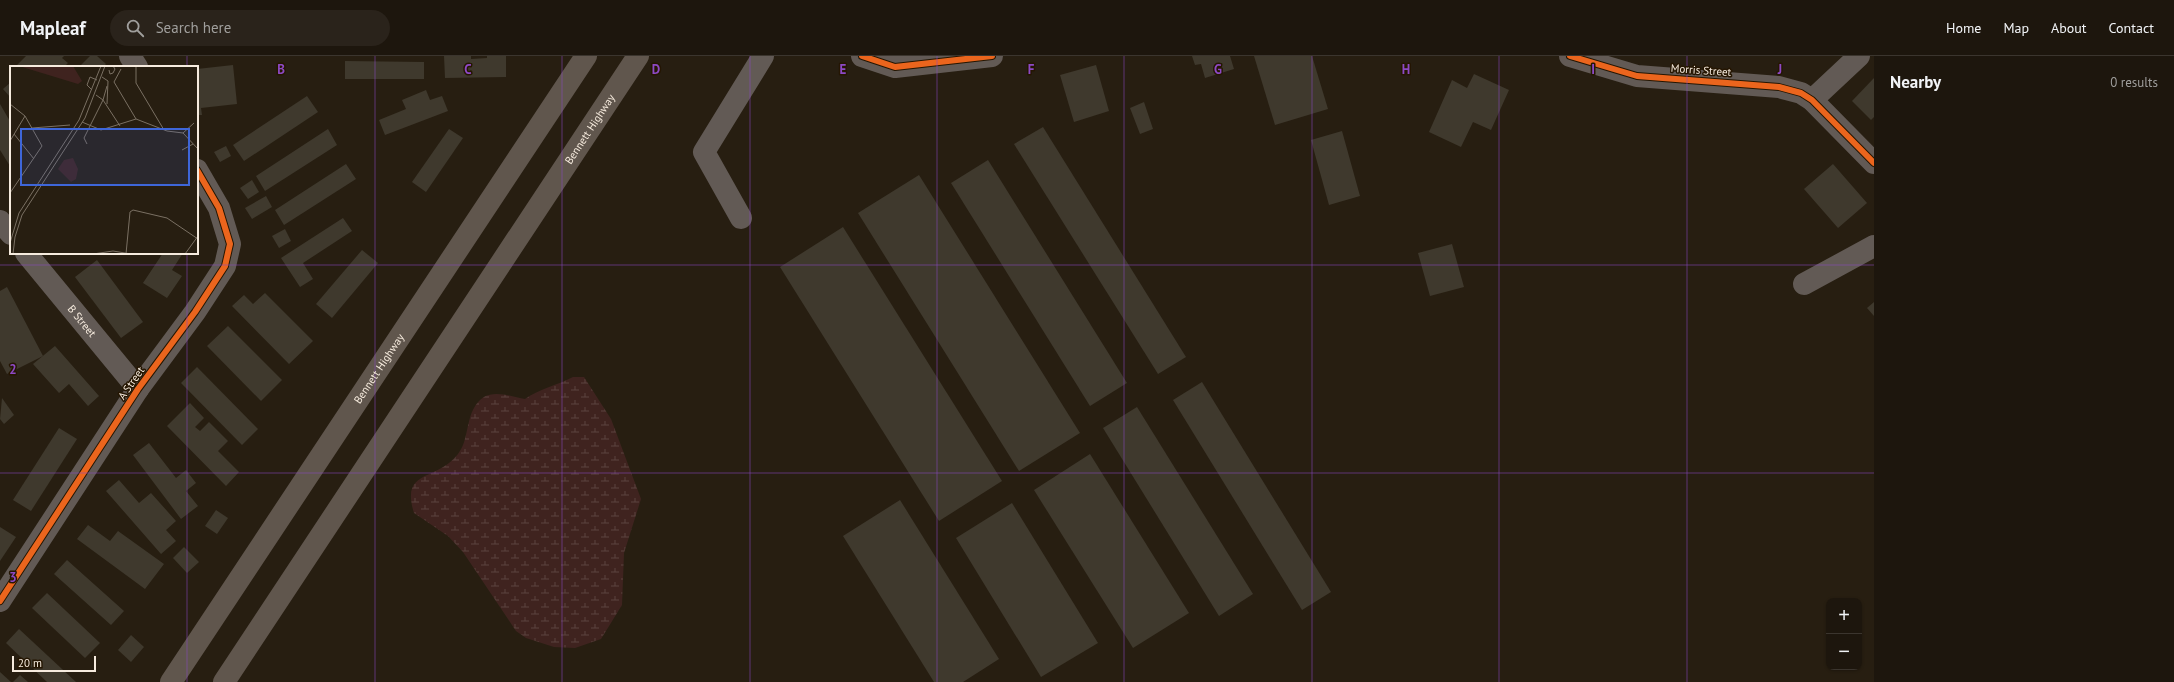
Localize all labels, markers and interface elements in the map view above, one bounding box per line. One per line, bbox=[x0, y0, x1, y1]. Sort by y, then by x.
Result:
search box bbox=[110, 10, 390, 46]
text: Mapleaf bbox=[20, 16, 86, 40]
icon: search bbox=[124, 17, 146, 39]
text: Search here bbox=[156, 18, 231, 37]
text: Home bbox=[1946, 19, 1981, 37]
text: Map bbox=[2003, 19, 2029, 37]
text: About bbox=[2051, 19, 2087, 37]
text: Contact bbox=[2109, 19, 2154, 37]
text: B bbox=[277, 61, 285, 78]
text: C bbox=[464, 61, 472, 78]
text: D bbox=[652, 61, 660, 78]
text: E bbox=[840, 61, 847, 78]
text: F bbox=[1028, 61, 1035, 78]
text: G bbox=[1214, 61, 1222, 78]
text: H bbox=[1402, 61, 1410, 78]
text: I bbox=[1591, 61, 1595, 78]
street label: Morris Street bbox=[1670, 61, 1732, 79]
text: J bbox=[1777, 61, 1782, 78]
inset map bbox=[10, 66, 198, 254]
text: Nearby bbox=[1890, 71, 1941, 93]
text: 0 results bbox=[2110, 74, 2158, 91]
street label: Bennett Highway bbox=[562, 91, 618, 167]
street label: B Street bbox=[65, 302, 99, 340]
street label: Bennett Highway bbox=[351, 330, 407, 406]
text: 2 bbox=[9, 361, 17, 378]
street label: A Street bbox=[115, 364, 148, 402]
text: 3 bbox=[9, 569, 17, 586]
map controls bbox=[1826, 598, 1862, 670]
button: + bbox=[1826, 598, 1862, 634]
button: − bbox=[1826, 634, 1862, 670]
scale bar bbox=[12, 654, 96, 673]
text: 20 m bbox=[18, 656, 42, 670]

